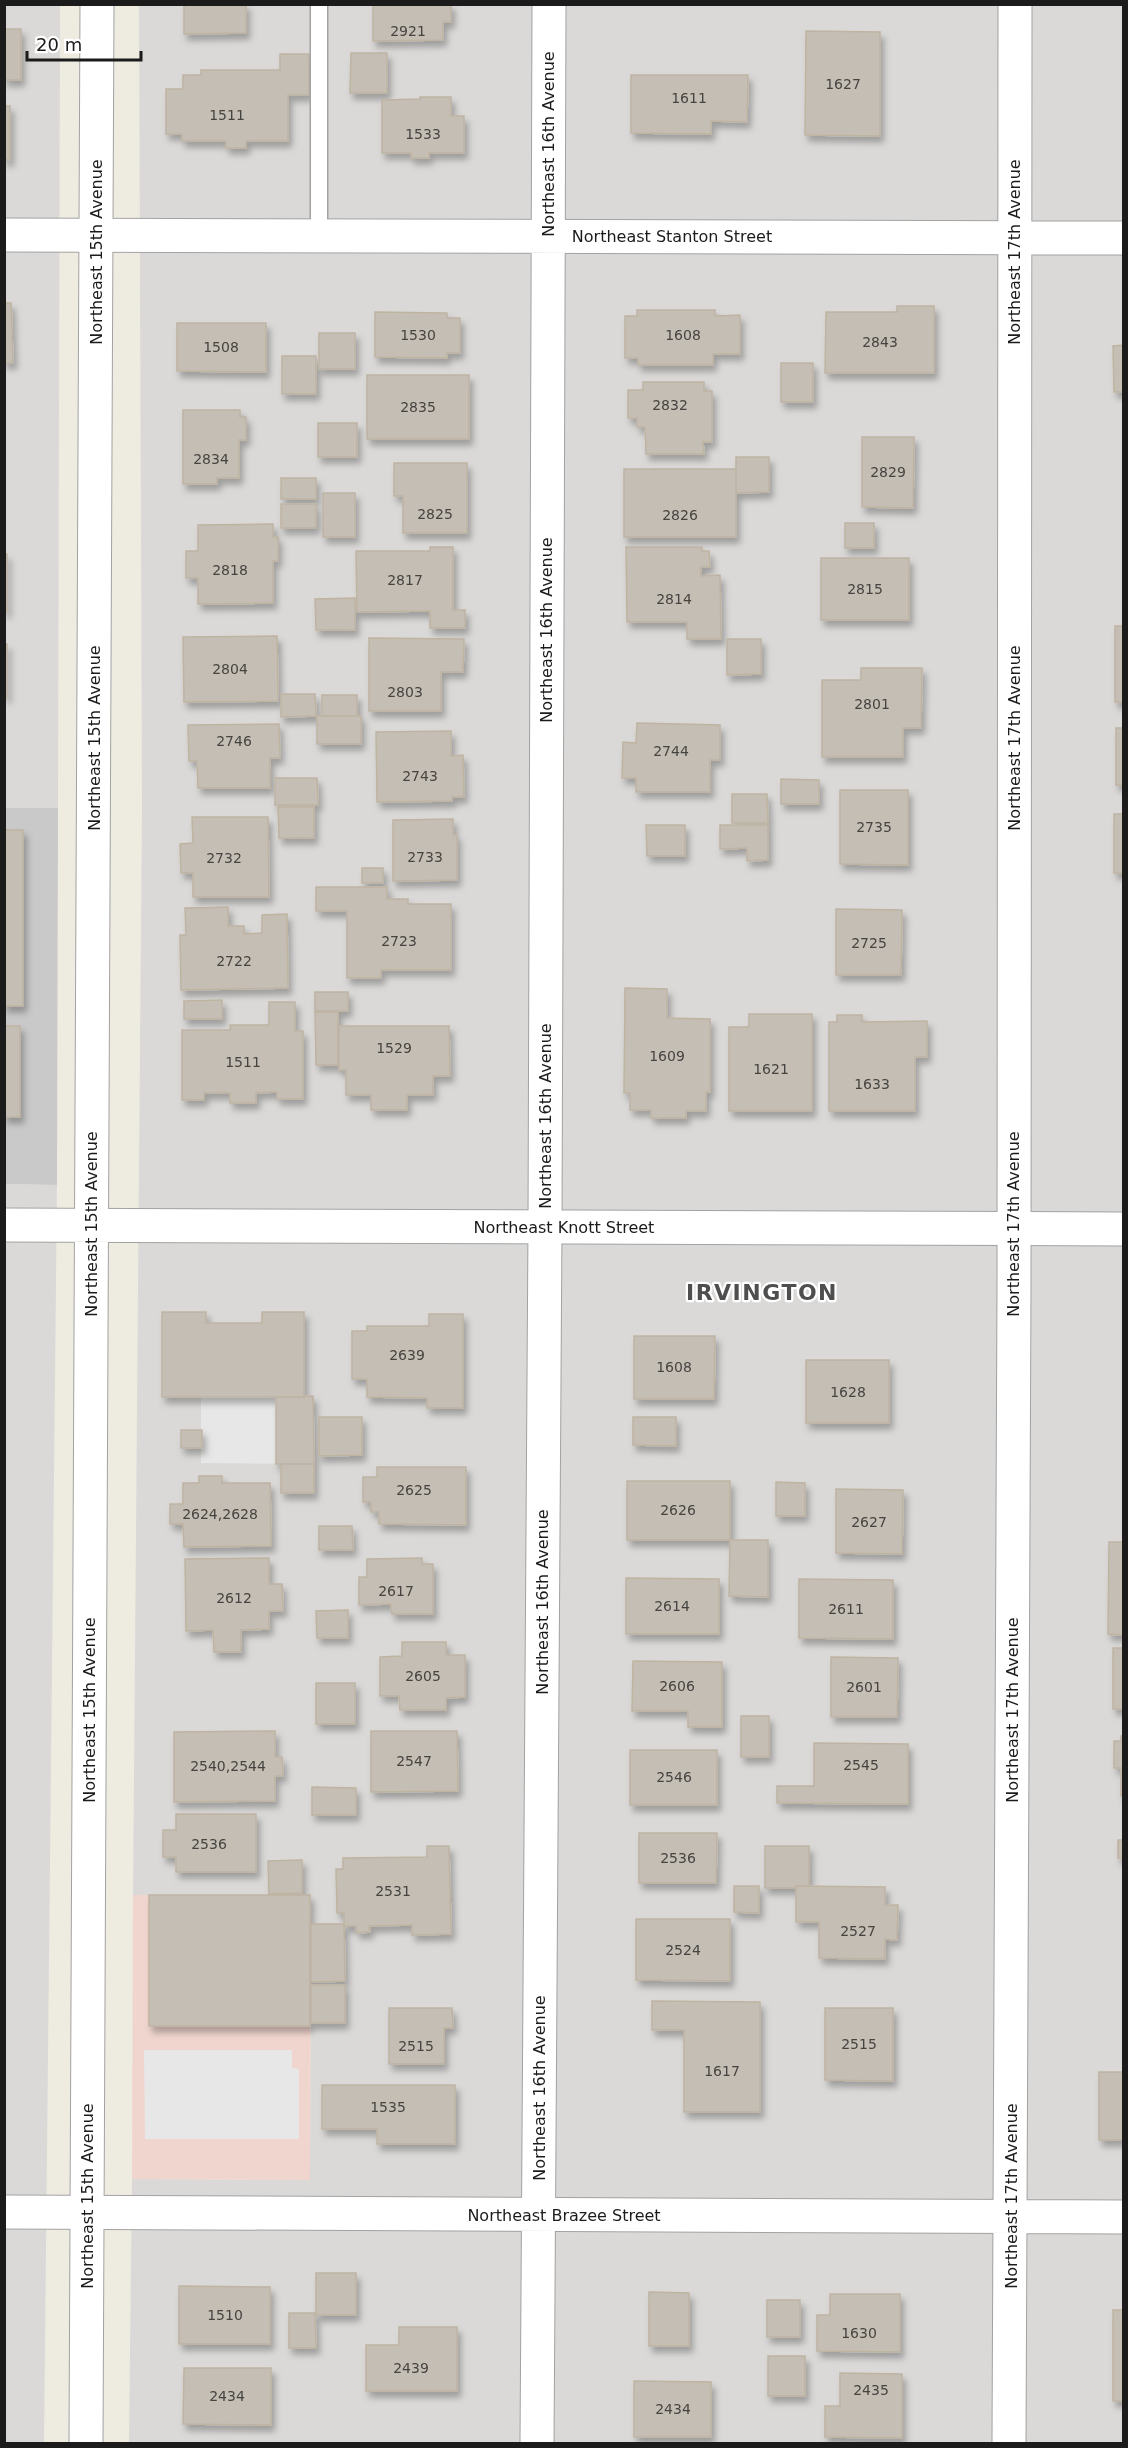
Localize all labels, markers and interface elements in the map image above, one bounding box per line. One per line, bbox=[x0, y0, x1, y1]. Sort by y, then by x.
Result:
house number: 2921 bbox=[390, 23, 426, 39]
scale bar bbox=[27, 24, 141, 62]
text: 20 m bbox=[36, 34, 82, 55]
street label: Northeast 16th Avenue bbox=[539, 51, 558, 237]
house number: 1627 bbox=[825, 76, 861, 92]
house number: 1611 bbox=[671, 90, 707, 106]
house number: 1511 bbox=[209, 107, 245, 123]
house number: 1533 bbox=[405, 126, 441, 142]
street label: Northeast 15th Avenue bbox=[87, 159, 106, 345]
street label: Northeast 17th Avenue bbox=[1005, 159, 1024, 345]
street label: Northeast Stanton Street bbox=[572, 227, 772, 246]
house number: 1530 bbox=[400, 327, 436, 343]
house number: 1608 bbox=[665, 327, 701, 343]
house number: 2843 bbox=[862, 334, 898, 350]
house number: 1508 bbox=[203, 339, 239, 355]
house number: 2832 bbox=[652, 397, 688, 413]
house number: 2835 bbox=[400, 399, 436, 415]
house number: 2834 bbox=[193, 451, 229, 467]
house number: 2829 bbox=[870, 464, 906, 480]
house number: 2825 bbox=[417, 506, 453, 522]
house number: 2826 bbox=[662, 507, 698, 523]
street label: Northeast 16th Avenue bbox=[537, 537, 556, 723]
house number: 2818 bbox=[212, 562, 248, 578]
house number: 2817 bbox=[387, 572, 423, 588]
house number: 2815 bbox=[847, 581, 883, 597]
house number: 2814 bbox=[656, 591, 692, 607]
street label: Northeast 15th Avenue bbox=[85, 645, 104, 831]
street label: Northeast 17th Avenue bbox=[1005, 645, 1024, 831]
house number: 2804 bbox=[212, 661, 248, 677]
house number: 2803 bbox=[387, 684, 423, 700]
house number: 2801 bbox=[854, 696, 890, 712]
house number: 2746 bbox=[216, 733, 252, 749]
house number: 2744 bbox=[653, 743, 689, 759]
house number: 2743 bbox=[402, 768, 438, 784]
house number: 2735 bbox=[856, 819, 892, 835]
house number: 2733 bbox=[407, 849, 443, 865]
house number: 2732 bbox=[206, 850, 242, 866]
house number: 2723 bbox=[381, 933, 417, 949]
house number: 2725 bbox=[851, 935, 887, 951]
house number: 2722 bbox=[216, 953, 252, 969]
street label: Northeast 16th Avenue bbox=[536, 1023, 555, 1209]
house number: 1529 bbox=[376, 1040, 412, 1056]
house number: 1609 bbox=[649, 1048, 685, 1064]
house number: 1511 bbox=[225, 1054, 261, 1070]
house number: 1621 bbox=[753, 1061, 789, 1077]
house number: 1633 bbox=[854, 1076, 890, 1092]
street label: Northeast 15th Avenue bbox=[82, 1131, 101, 1317]
street label: Northeast 17th Avenue bbox=[1004, 1131, 1023, 1317]
street label: Northeast Knott Street bbox=[474, 1218, 654, 1237]
district label: IRVINGTON bbox=[686, 1280, 838, 1305]
house number: 2639 bbox=[389, 1347, 425, 1363]
house number: 1608 bbox=[656, 1359, 692, 1375]
house number: 1628 bbox=[830, 1384, 866, 1400]
house number: 2625 bbox=[396, 1482, 432, 1498]
house number: 2626 bbox=[660, 1502, 696, 1518]
house number: 2624,2628 bbox=[182, 1506, 258, 1522]
street label: Northeast 16th Avenue bbox=[533, 1509, 552, 1695]
house number: 2627 bbox=[851, 1514, 887, 1530]
house number: 2617 bbox=[378, 1583, 414, 1599]
house number: 2612 bbox=[216, 1590, 252, 1606]
house number: 2614 bbox=[654, 1598, 690, 1614]
house number: 2611 bbox=[828, 1601, 864, 1617]
street label: Northeast 15th Avenue bbox=[80, 1617, 99, 1803]
street label: Northeast 17th Avenue bbox=[1003, 1617, 1022, 1803]
house number: 2605 bbox=[405, 1668, 441, 1684]
house number: 2606 bbox=[659, 1678, 695, 1694]
house number: 2601 bbox=[846, 1679, 882, 1695]
house number: 2547 bbox=[396, 1753, 432, 1769]
house number: 2545 bbox=[843, 1757, 879, 1773]
house number: 2540,2544 bbox=[190, 1758, 266, 1774]
house number: 2546 bbox=[656, 1769, 692, 1785]
house number: 2536 bbox=[191, 1836, 227, 1852]
house number: 2536 bbox=[660, 1850, 696, 1866]
house number: 2531 bbox=[375, 1883, 411, 1899]
house number: 2527 bbox=[840, 1923, 876, 1939]
house number: 2524 bbox=[665, 1942, 701, 1958]
street label: Northeast 16th Avenue bbox=[530, 1995, 549, 2181]
house number: 2515 bbox=[841, 2036, 877, 2052]
house number: 2515 bbox=[398, 2038, 434, 2054]
house number: 1617 bbox=[704, 2063, 740, 2079]
house number: 1535 bbox=[370, 2099, 406, 2115]
street label: Northeast 15th Avenue bbox=[78, 2103, 97, 2289]
street label: Northeast 17th Avenue bbox=[1002, 2103, 1021, 2289]
street label: Northeast Brazee Street bbox=[467, 2206, 661, 2225]
house number: 1510 bbox=[207, 2307, 243, 2323]
house number: 1630 bbox=[841, 2325, 877, 2341]
house number: 2439 bbox=[393, 2360, 429, 2376]
house number: 2435 bbox=[853, 2382, 889, 2398]
house number: 2434 bbox=[209, 2388, 245, 2404]
house number: 2434 bbox=[655, 2401, 691, 2417]

